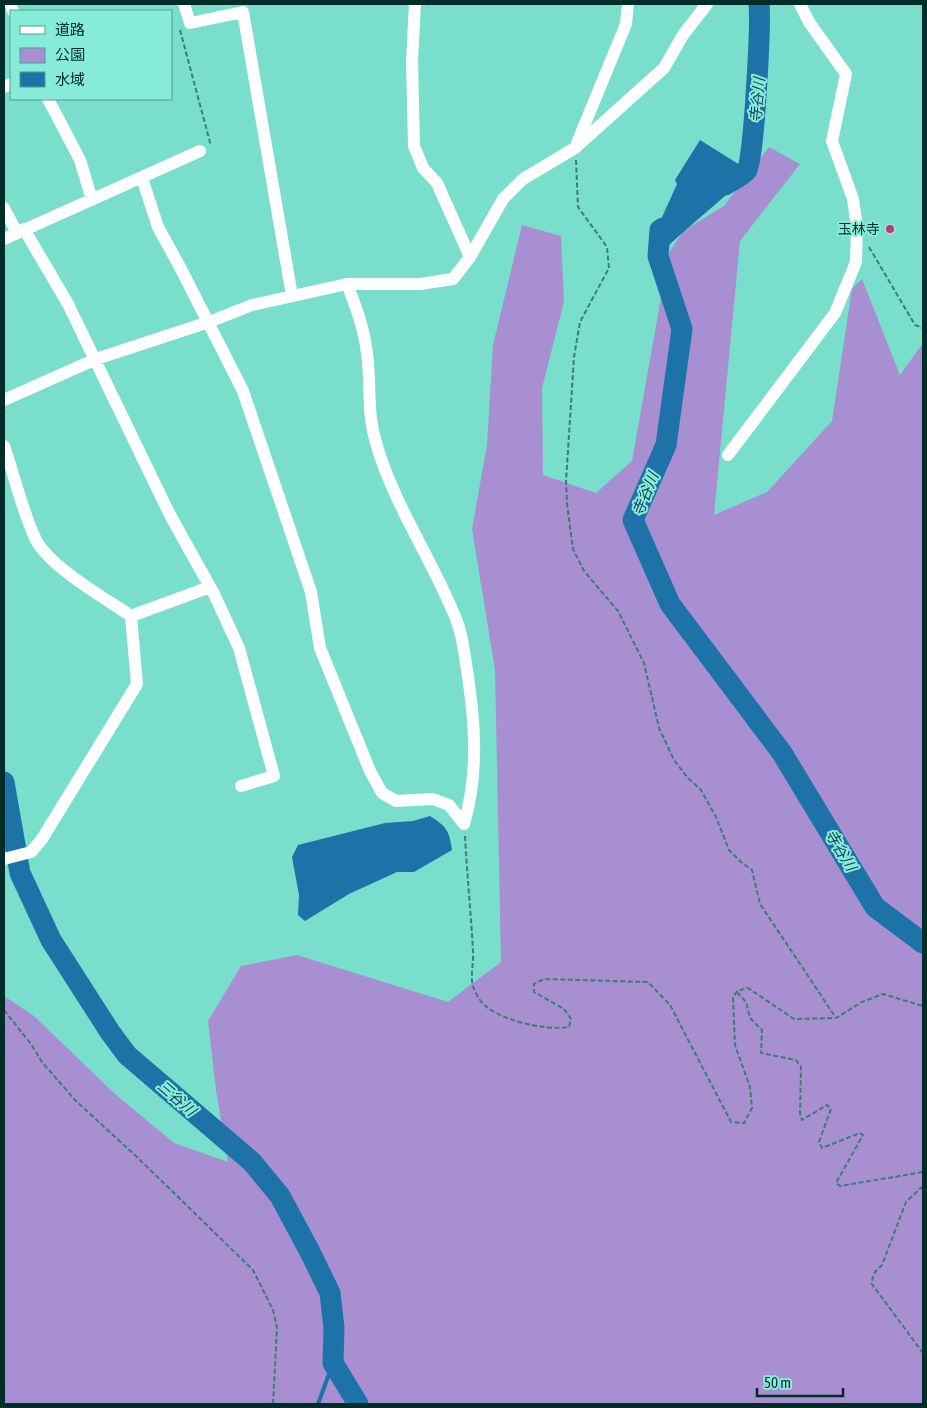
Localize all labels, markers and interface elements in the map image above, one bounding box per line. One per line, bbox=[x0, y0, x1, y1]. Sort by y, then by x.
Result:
legend bbox=[10, 10, 172, 100]
text: 道路 bbox=[55, 21, 85, 38]
text: 公園 bbox=[55, 46, 85, 63]
text: 水域 bbox=[55, 71, 85, 88]
water label: 寺谷川 bbox=[747, 75, 768, 123]
place label: 玉林寺 bbox=[838, 221, 880, 237]
marker: 玉林寺 bbox=[884, 223, 896, 235]
water label: 寺谷川 bbox=[629, 468, 662, 518]
water label: 寺谷川 bbox=[822, 826, 861, 875]
water label: 三谷川 bbox=[154, 1077, 201, 1120]
scale bar bbox=[757, 1366, 843, 1398]
text: 50 m bbox=[764, 1374, 791, 1391]

